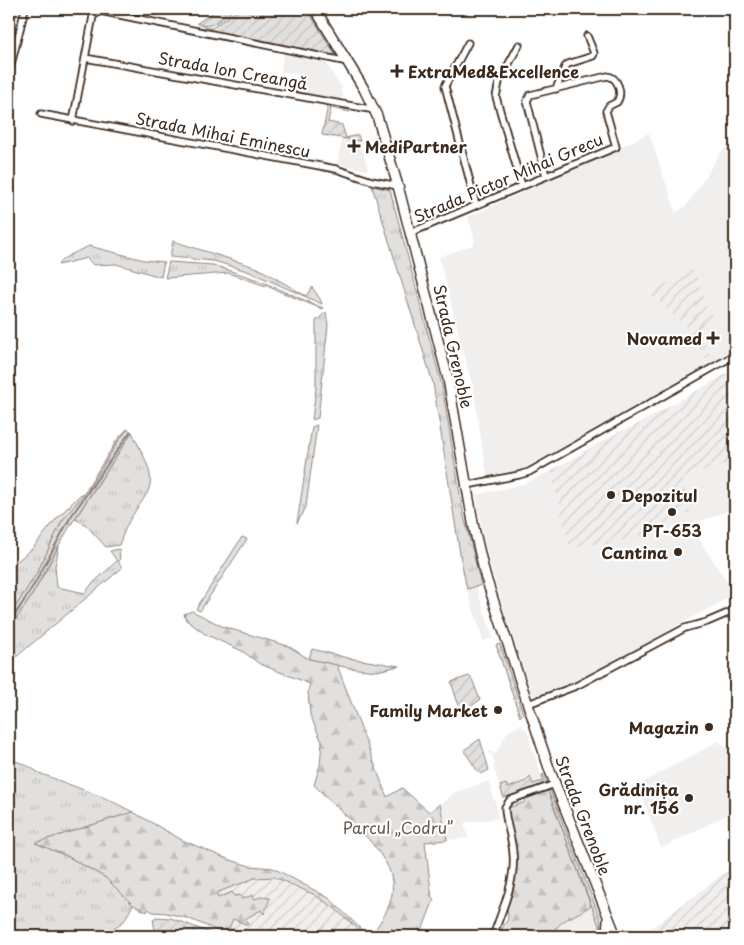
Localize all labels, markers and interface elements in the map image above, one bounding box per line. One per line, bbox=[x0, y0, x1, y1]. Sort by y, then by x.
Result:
street label: Strada Ion Creangă bbox=[156, 45, 310, 95]
place label: ExtraMed&Excellence bbox=[408, 59, 579, 83]
marker: ExtraMed&Excellence bbox=[390, 64, 404, 78]
street label: Strada Mihai Eminescu bbox=[133, 105, 313, 163]
street label: Strada Pictor Mihai Grecu bbox=[410, 126, 606, 228]
place label: MediPartner bbox=[365, 134, 468, 158]
marker: MediPartner bbox=[347, 139, 361, 153]
street label: Strada Grenoble bbox=[428, 282, 480, 411]
place label: Novamed bbox=[627, 326, 702, 350]
marker: Novamed bbox=[706, 331, 720, 345]
place label: Depozitul bbox=[621, 483, 697, 507]
marker: Depozitul bbox=[605, 489, 617, 501]
marker: PT-653 bbox=[666, 506, 678, 518]
place label: PT-653 bbox=[642, 518, 702, 542]
place label: Cantina bbox=[601, 540, 668, 564]
marker: Cantina bbox=[672, 546, 684, 558]
place label: Family Market bbox=[369, 698, 488, 722]
marker: Family Market bbox=[492, 704, 504, 716]
place label: Magazin bbox=[629, 715, 699, 739]
marker: Magazin bbox=[703, 721, 715, 733]
street label: Strada Grenoble bbox=[550, 752, 618, 879]
place label: Grădinița nr. 156 bbox=[598, 777, 679, 819]
marker: Grădinița nr. 156 bbox=[683, 792, 695, 804]
park label: Parcul „Codru” bbox=[343, 815, 453, 839]

